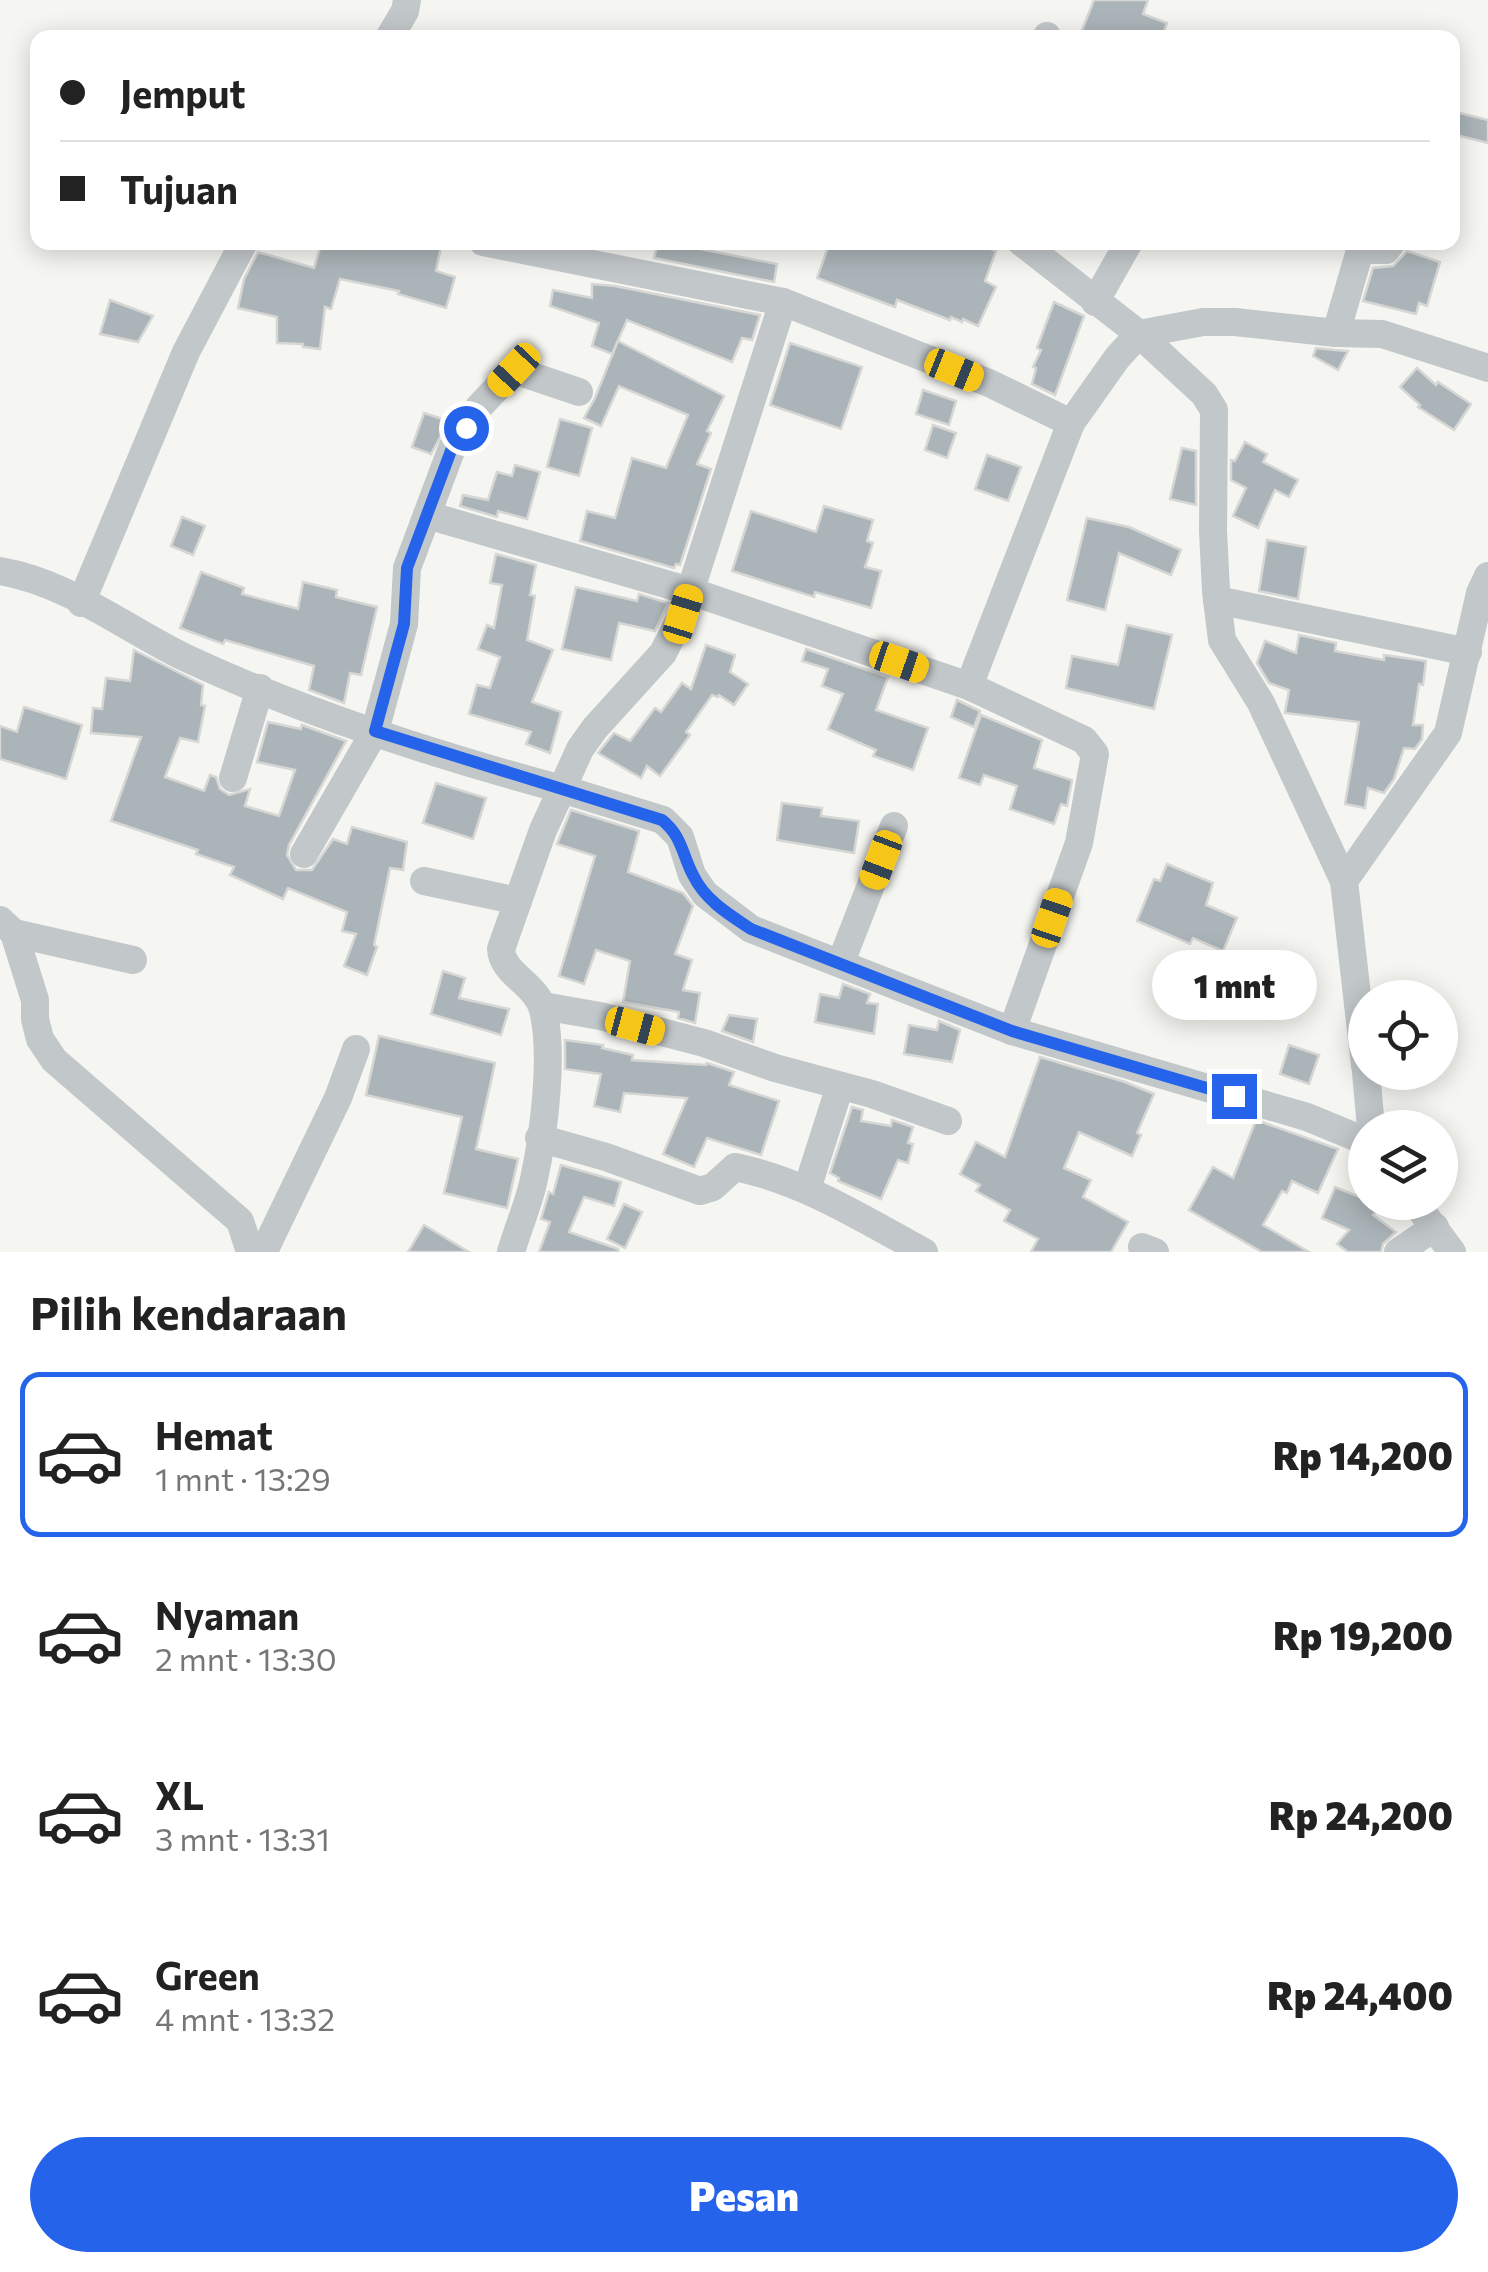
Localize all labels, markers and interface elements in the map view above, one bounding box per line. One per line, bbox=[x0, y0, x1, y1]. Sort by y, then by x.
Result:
text: Jemput bbox=[120, 69, 246, 116]
text: Tujuan bbox=[120, 165, 238, 212]
car bbox=[483, 338, 545, 402]
car bbox=[921, 345, 987, 395]
route start bbox=[444, 406, 489, 451]
car bbox=[660, 581, 706, 647]
car bbox=[866, 638, 932, 686]
car bbox=[856, 827, 906, 893]
car bbox=[1028, 885, 1076, 951]
callout: 1 mnt bbox=[1152, 951, 1316, 1021]
text: 1 mnt bbox=[1194, 965, 1275, 1005]
map controls bbox=[1348, 980, 1458, 1220]
button: locate bbox=[1348, 980, 1458, 1090]
car bbox=[602, 1004, 668, 1048]
route end bbox=[1212, 1074, 1257, 1119]
button: layers bbox=[1348, 1110, 1458, 1220]
text: Pilih kendaraan bbox=[30, 1284, 347, 1339]
icon: car bbox=[35, 1410, 125, 1500]
text: Hemat bbox=[155, 1411, 273, 1458]
text: Rp 14,200 bbox=[1273, 1431, 1453, 1478]
text: 1 mnt · 13:29 bbox=[155, 1458, 331, 1498]
icon: car bbox=[35, 1590, 125, 1680]
text: Nyaman bbox=[155, 1591, 299, 1638]
text: Rp 19,200 bbox=[1273, 1611, 1453, 1658]
text: 2 mnt · 13:30 bbox=[155, 1638, 337, 1678]
icon: car bbox=[35, 1770, 125, 1860]
text: XL bbox=[155, 1771, 204, 1818]
text: Rp 24,200 bbox=[1269, 1791, 1453, 1838]
text: 3 mnt · 13:31 bbox=[155, 1818, 330, 1858]
icon: car bbox=[35, 1950, 125, 2040]
text: Green bbox=[155, 1951, 260, 1998]
text: Rp 24,400 bbox=[1267, 1971, 1453, 2018]
text: 4 mnt · 13:32 bbox=[155, 1998, 335, 2038]
button: Pesan bbox=[30, 2137, 1458, 2252]

